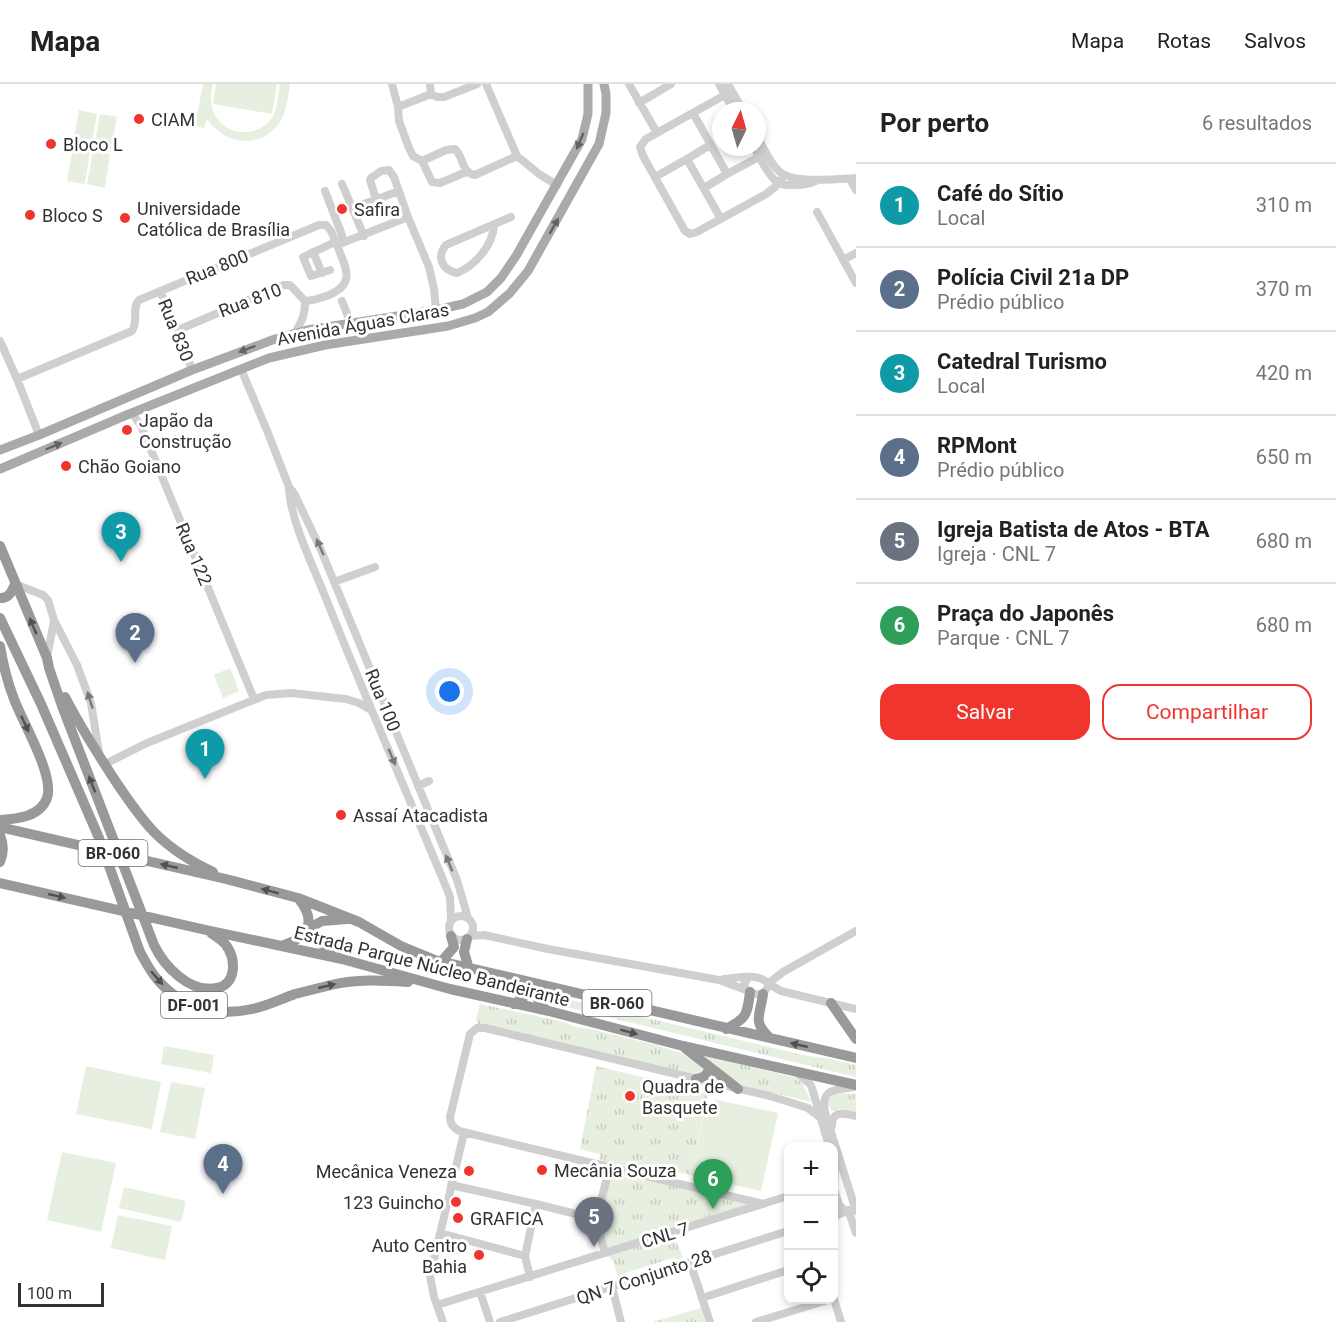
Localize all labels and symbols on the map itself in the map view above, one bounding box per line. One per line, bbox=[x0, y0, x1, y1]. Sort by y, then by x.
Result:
north arrow bbox=[712, 102, 766, 156]
place label: CIAM bbox=[151, 109, 195, 130]
marker: CIAM bbox=[132, 112, 146, 126]
one-way arrow bbox=[575, 133, 585, 151]
place label: Bloco L bbox=[63, 134, 123, 155]
marker: Bloco L bbox=[44, 137, 58, 151]
place label: Universidade Católica de Brasília bbox=[137, 198, 290, 240]
place label: Safira bbox=[354, 199, 400, 220]
marker: Safira bbox=[335, 202, 349, 216]
place label: Bloco S bbox=[42, 205, 103, 226]
marker: Bloco S bbox=[23, 208, 37, 222]
marker: Universidade Católica de Brasília bbox=[118, 211, 132, 225]
one-way arrow bbox=[549, 217, 559, 234]
street label: Rua 800 bbox=[183, 245, 251, 289]
street label: Rua 810 bbox=[216, 278, 284, 322]
street label: Rua 830 bbox=[154, 296, 198, 364]
street label: Avenida Águas Claras bbox=[275, 299, 451, 349]
one-way arrow bbox=[238, 344, 256, 354]
place label: Japão da Construção bbox=[139, 410, 232, 452]
marker: Japão da Construção bbox=[120, 423, 134, 437]
one-way arrow bbox=[45, 441, 63, 451]
place label: Chão Goiano bbox=[78, 456, 181, 477]
marker: Chão Goiano bbox=[59, 459, 73, 473]
pin: 3 bbox=[102, 512, 140, 562]
street label: Rua 122 bbox=[172, 520, 216, 588]
one-way arrow bbox=[315, 539, 324, 556]
pin: 2 bbox=[116, 614, 154, 663]
one-way arrow bbox=[28, 616, 38, 634]
street label: Rua 100 bbox=[361, 666, 405, 734]
your location bbox=[435, 677, 464, 706]
one-way arrow bbox=[85, 691, 94, 709]
one-way arrow bbox=[21, 716, 30, 733]
pin: 1 bbox=[186, 730, 224, 779]
one-way arrow bbox=[388, 748, 397, 766]
one-way arrow bbox=[87, 775, 96, 793]
place label: Assaí Atacadista bbox=[353, 805, 488, 826]
marker: Assaí Atacadista bbox=[334, 808, 348, 822]
road number: BR-060 bbox=[78, 840, 148, 866]
one-way arrow bbox=[444, 853, 454, 871]
one-way arrow bbox=[159, 861, 178, 870]
one-way arrow bbox=[261, 886, 279, 895]
one-way arrow bbox=[48, 892, 67, 901]
street label: Estrada Parque Núcleo Bandeirante bbox=[292, 922, 572, 1010]
one-way arrow bbox=[150, 970, 163, 985]
one-way arrow bbox=[318, 981, 336, 991]
road number: BR-060 bbox=[582, 990, 652, 1016]
road number: DF-001 bbox=[161, 992, 227, 1018]
one-way arrow bbox=[620, 1028, 638, 1037]
one-way arrow bbox=[790, 1040, 808, 1050]
place label: Quadra de Basquete bbox=[642, 1076, 724, 1118]
marker: Quadra de Basquete bbox=[623, 1089, 637, 1103]
pin: 4 bbox=[204, 1144, 242, 1194]
place label: Mecânia Souza bbox=[554, 1160, 677, 1181]
pin: 6 bbox=[694, 1160, 732, 1209]
place label: Mecânica Veneza bbox=[316, 1161, 457, 1182]
marker: Mecânia Souza bbox=[535, 1163, 549, 1177]
marker: Mecânica Veneza bbox=[462, 1164, 476, 1178]
place label: 123 Guincho bbox=[343, 1192, 444, 1213]
marker: 123 Guincho bbox=[449, 1195, 463, 1209]
pin: 5 bbox=[574, 1198, 614, 1247]
place label: GRAFICA bbox=[470, 1208, 544, 1229]
marker: GRAFICA bbox=[451, 1211, 465, 1225]
street label: CNL 7 bbox=[639, 1218, 691, 1252]
place label: Auto Centro Bahia bbox=[372, 1235, 467, 1277]
street label: QN 7 Conjunto 28 bbox=[574, 1245, 714, 1309]
marker: Auto Centro Bahia bbox=[472, 1248, 486, 1262]
scale bar bbox=[18, 1280, 104, 1308]

